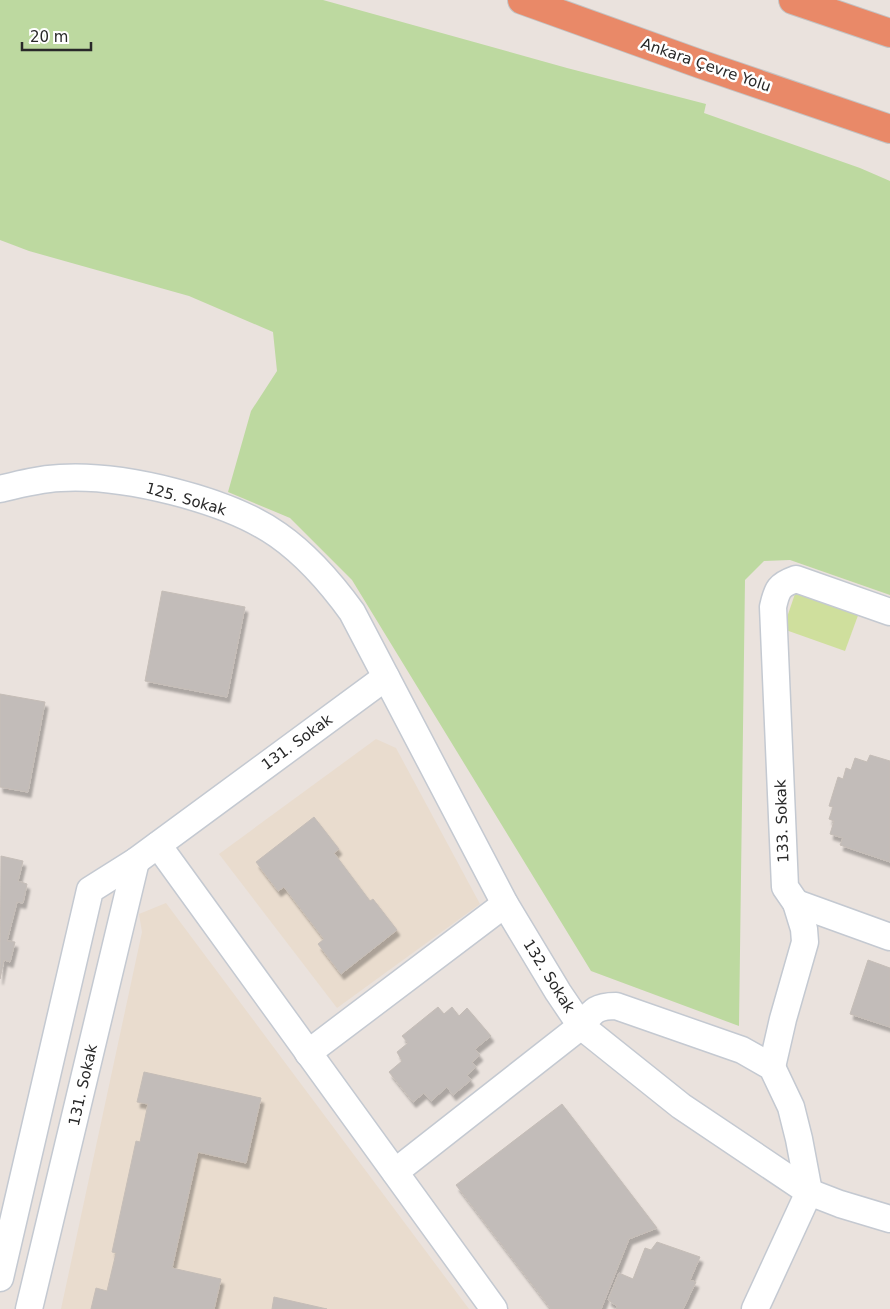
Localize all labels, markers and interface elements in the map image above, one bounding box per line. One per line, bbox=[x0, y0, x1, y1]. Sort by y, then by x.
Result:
scale bar bbox=[22, 20, 91, 52]
text: 20 m bbox=[30, 28, 68, 46]
street label: Ankara Çevre Yolu bbox=[639, 34, 773, 96]
street label: 125. Sokak bbox=[144, 479, 229, 519]
street label: 131. Sokak bbox=[258, 710, 336, 774]
street label: 133. Sokak bbox=[772, 779, 792, 863]
street label: 132. Sokak bbox=[519, 936, 579, 1016]
street label: 131. Sokak bbox=[65, 1042, 101, 1128]

